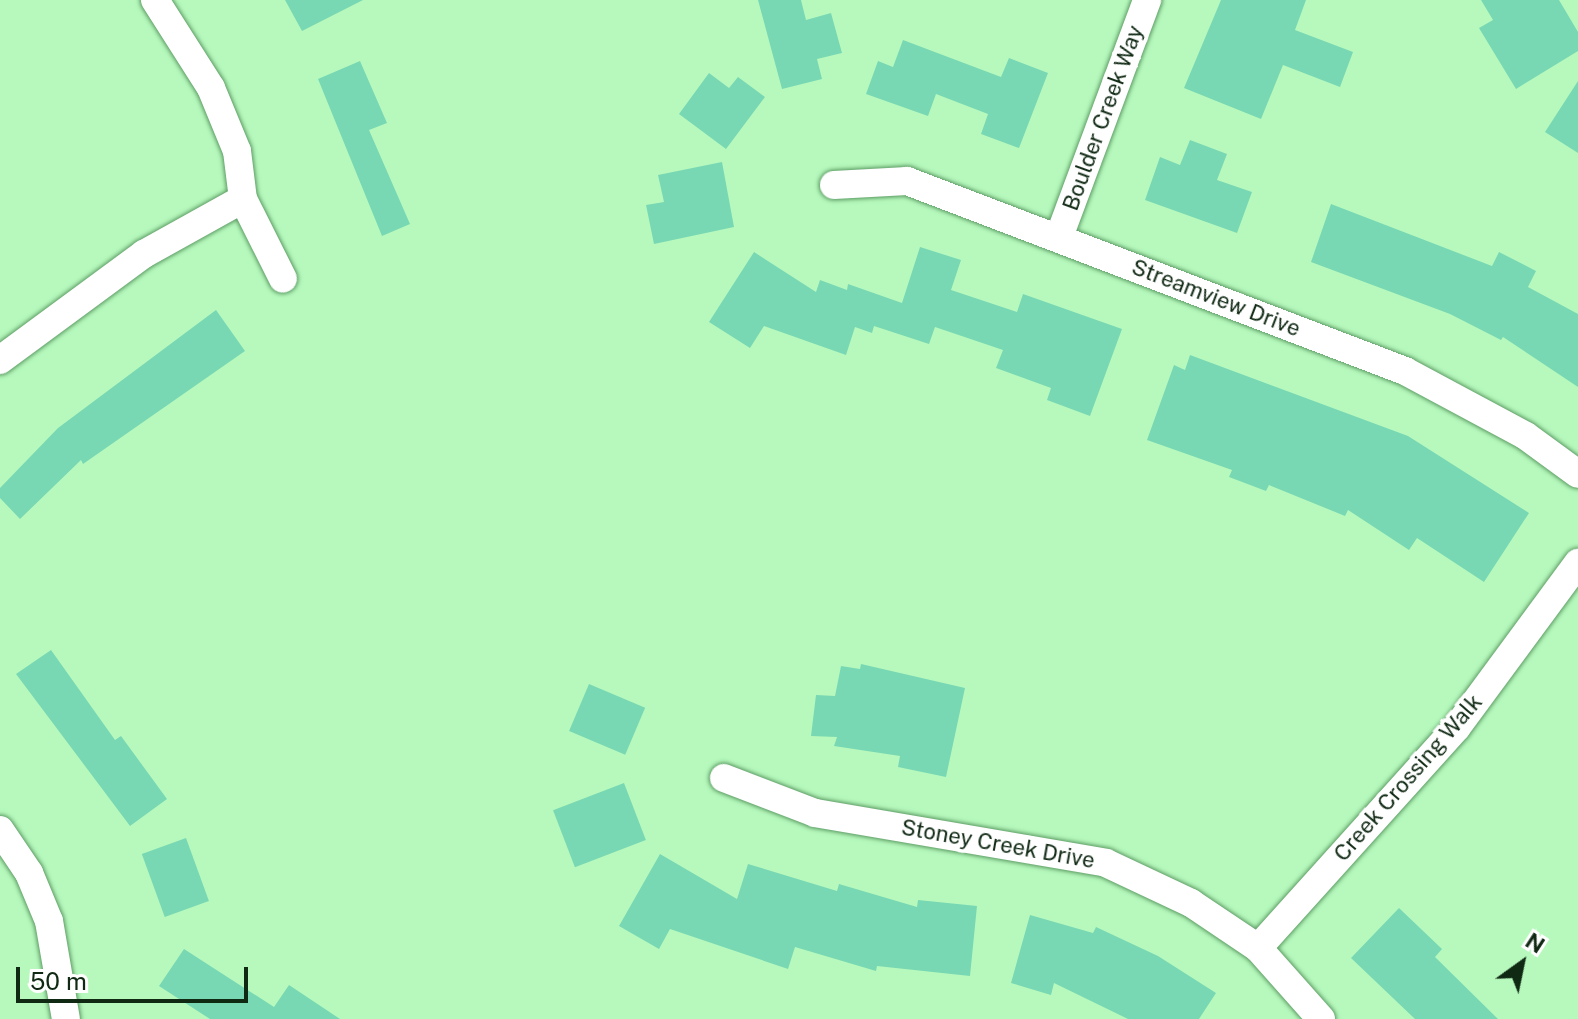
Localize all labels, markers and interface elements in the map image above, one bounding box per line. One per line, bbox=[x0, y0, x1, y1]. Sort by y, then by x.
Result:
street label: Boulder Creek Way bbox=[1057, 22, 1149, 214]
street label: Streamview Drive bbox=[1128, 254, 1304, 342]
street label: Creek Crossing Walk bbox=[1328, 689, 1488, 867]
street label: Stoney Creek Drive bbox=[899, 814, 1097, 874]
north arrow bbox=[1482, 923, 1562, 1003]
text: N bbox=[1521, 927, 1549, 958]
scale bar bbox=[20, 951, 252, 1001]
text: 50 m bbox=[30, 967, 87, 995]

